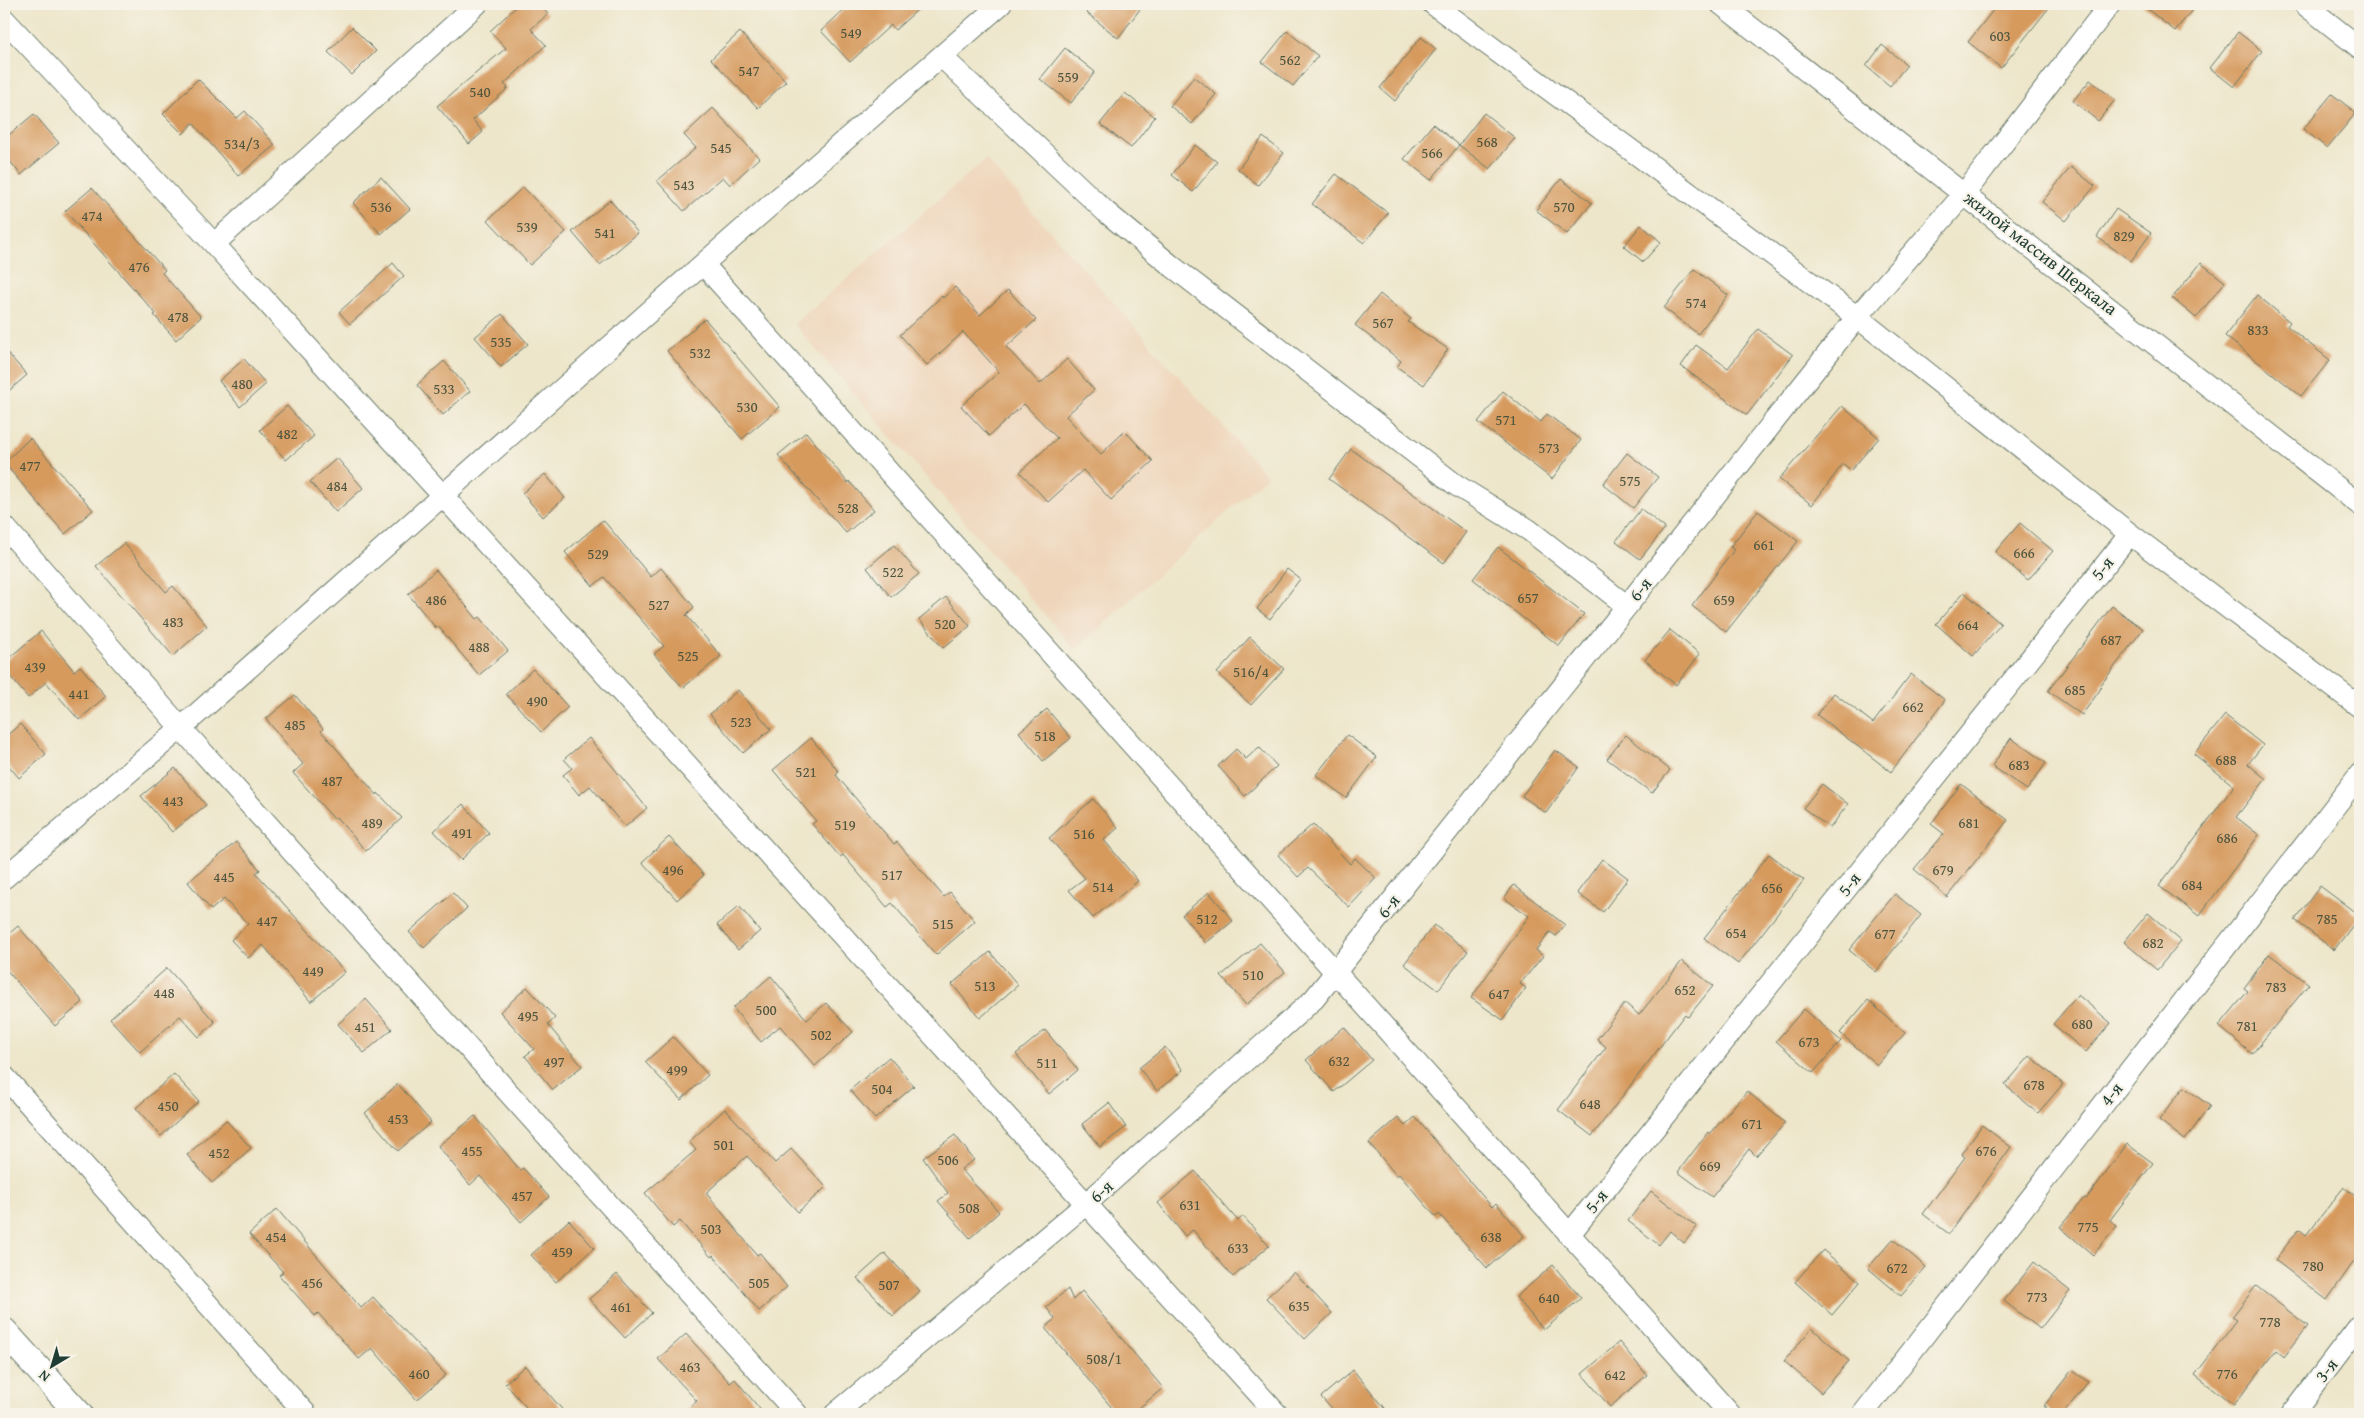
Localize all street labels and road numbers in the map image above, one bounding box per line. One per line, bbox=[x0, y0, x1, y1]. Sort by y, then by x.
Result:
street label: жилой массив Шеркала bbox=[1959, 184, 2124, 322]
street label: 5-я bbox=[2084, 550, 2120, 586]
street label: 6-я bbox=[1622, 571, 1658, 607]
street label: 5-я bbox=[1831, 866, 1867, 902]
street label: 6-я bbox=[1370, 888, 1406, 924]
street label: 4-я bbox=[2093, 1076, 2129, 1112]
street label: 6-я bbox=[1083, 1173, 1119, 1209]
street label: 5-я bbox=[1578, 1183, 1614, 1219]
street label: 3-я bbox=[2308, 1352, 2344, 1388]

